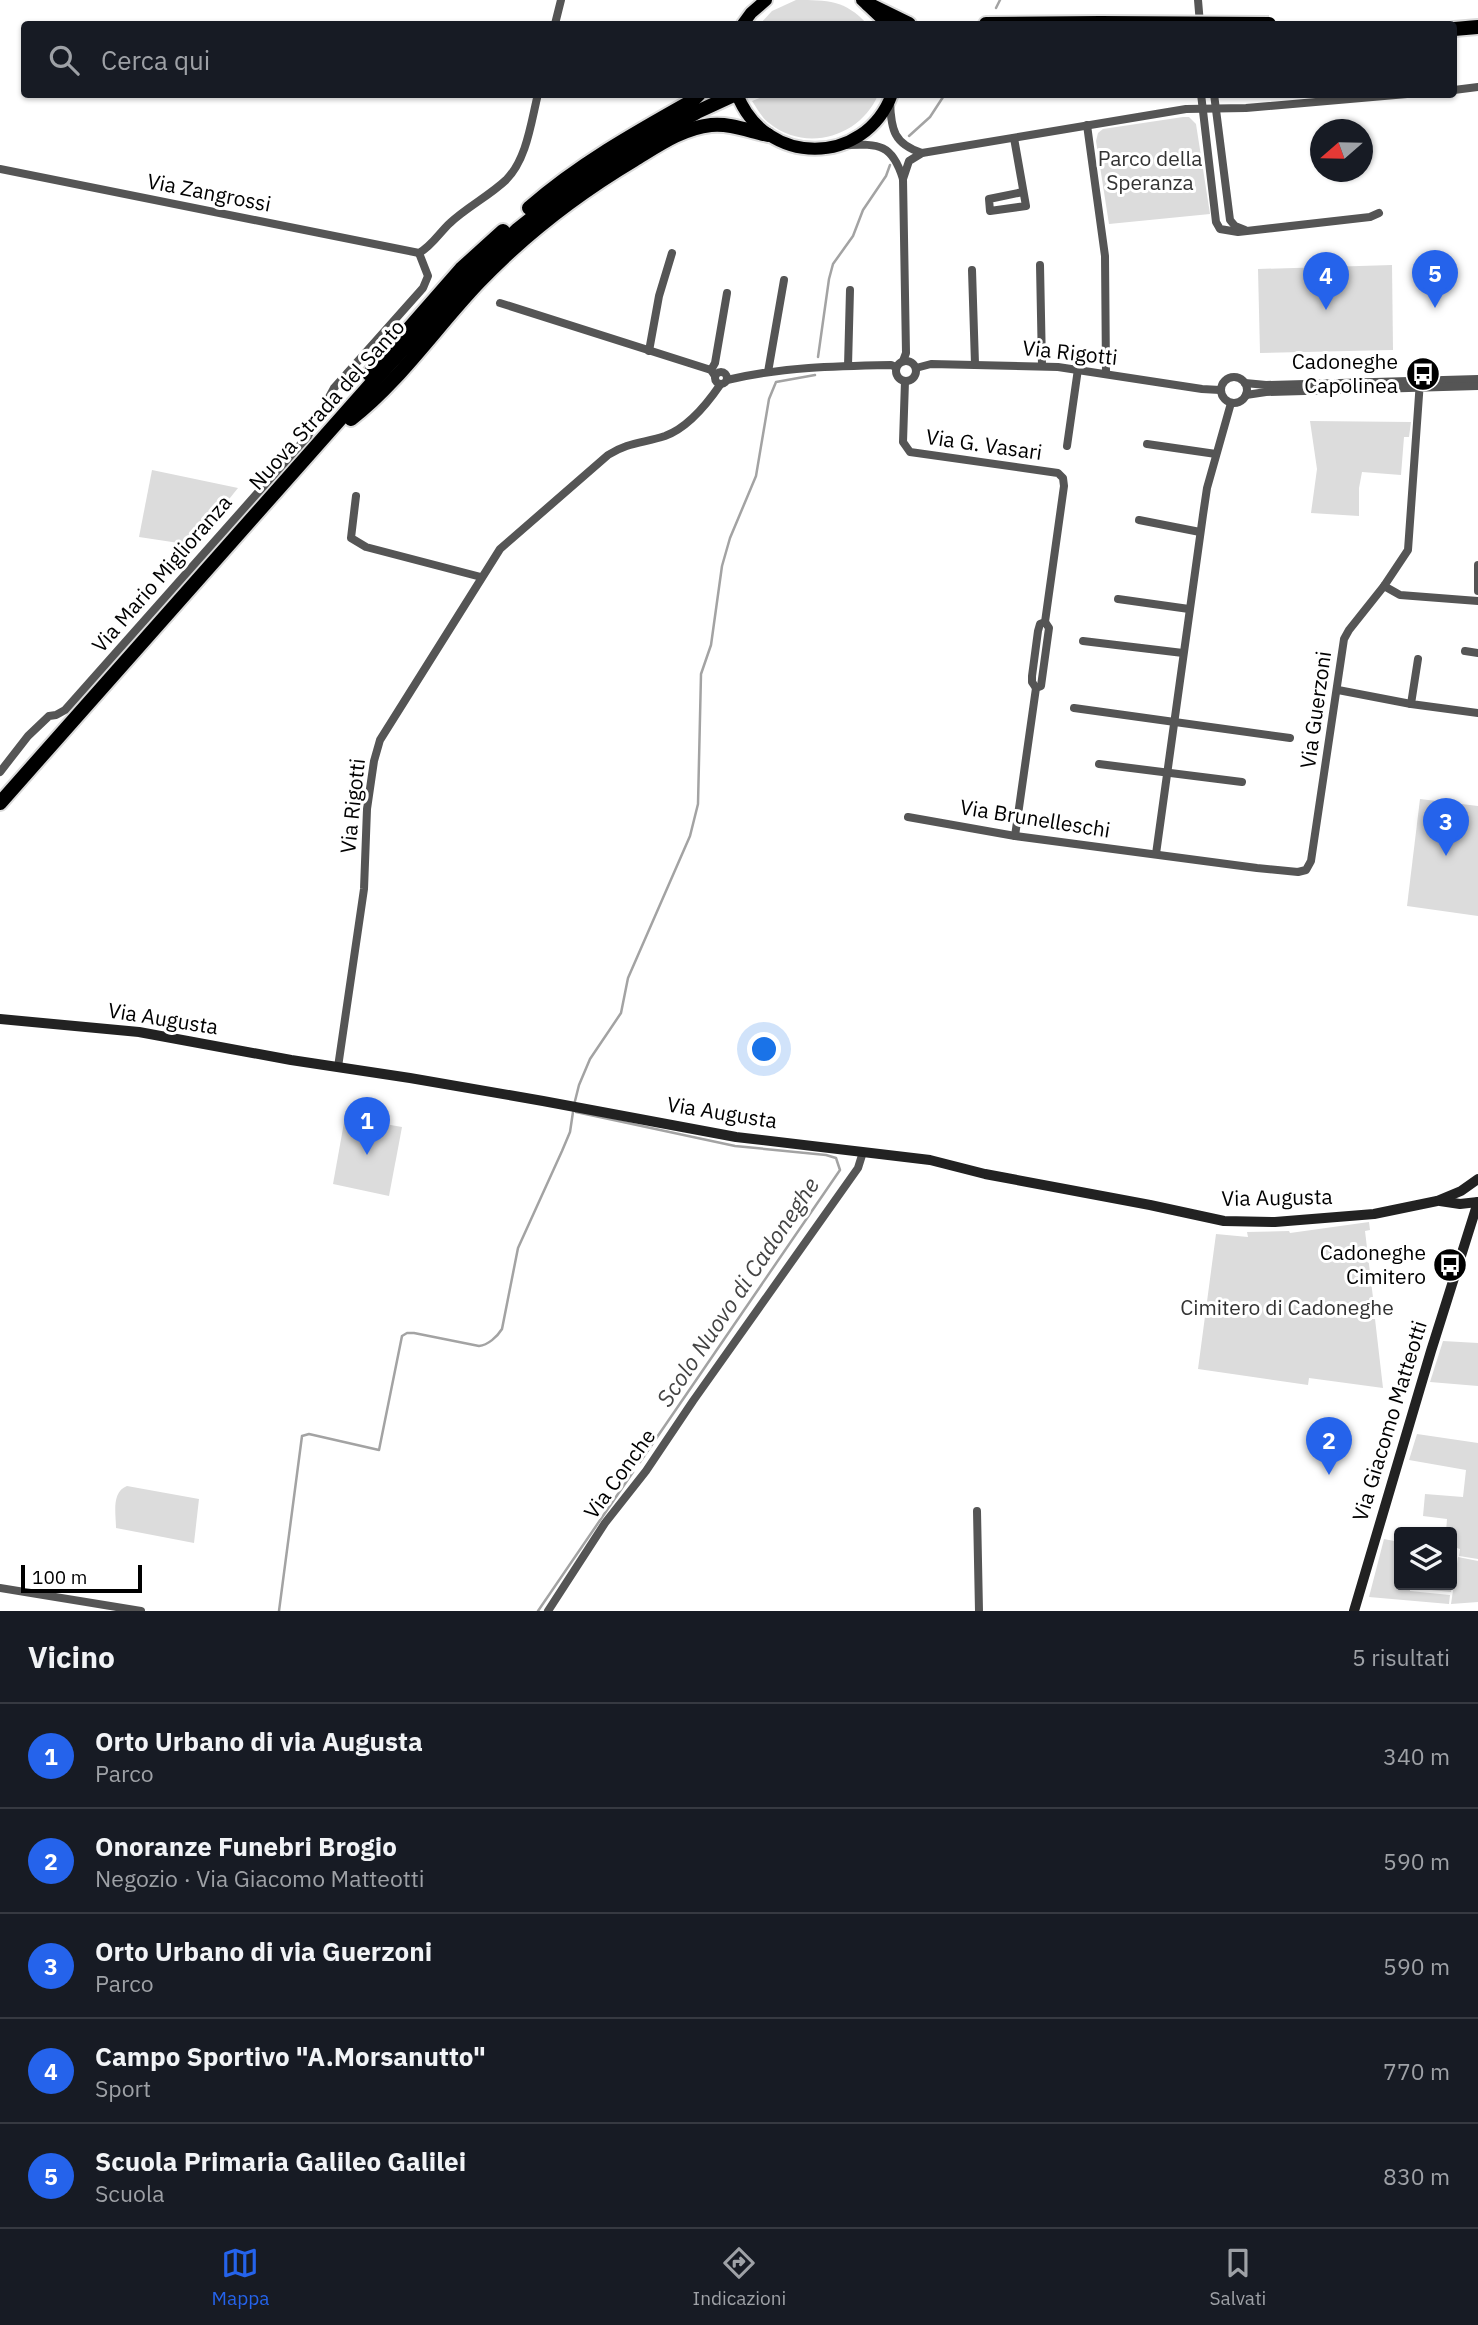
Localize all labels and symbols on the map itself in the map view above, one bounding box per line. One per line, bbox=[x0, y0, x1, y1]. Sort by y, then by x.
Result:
north arrow bbox=[1310, 119, 1373, 182]
park label: Parco della Speranza bbox=[1098, 144, 1202, 196]
street label: Via Zangrossi bbox=[145, 166, 273, 218]
pin: 5 bbox=[1412, 250, 1458, 308]
pin: 4 bbox=[1303, 252, 1349, 310]
street label: Nuova Strada del Santo bbox=[242, 313, 410, 496]
street label: Via Rigotti bbox=[1021, 333, 1119, 371]
place label: Cadoneghe Capolinea bbox=[1292, 347, 1398, 399]
bus stop icon: Cadoneghe Capolinea bbox=[1404, 355, 1442, 393]
street label: Via G. Vasari bbox=[924, 422, 1044, 466]
street label: Via Mario Miglioranza bbox=[85, 489, 237, 658]
street label: Via Guerzoni bbox=[1293, 649, 1337, 770]
street label: Via Rigotti bbox=[333, 757, 371, 855]
street label: Via Brunelleschi bbox=[958, 792, 1112, 844]
pin: 3 bbox=[1423, 798, 1469, 856]
street label: Via Augusta bbox=[106, 995, 220, 1041]
your location bbox=[747, 1032, 781, 1066]
street label: Via Augusta bbox=[665, 1089, 779, 1135]
pin: 1 bbox=[344, 1097, 390, 1155]
water label: Scolo Nuovo di Cadoneghe bbox=[649, 1171, 825, 1412]
street label: Via Augusta bbox=[1221, 1182, 1333, 1212]
place label: Cadoneghe Cimitero bbox=[1320, 1238, 1426, 1290]
bus stop icon: Cadoneghe Cimitero bbox=[1431, 1246, 1469, 1284]
park label: Cimitero di Cadoneghe bbox=[1180, 1293, 1394, 1321]
street label: Via Giacomo Matteotti bbox=[1345, 1317, 1433, 1524]
pin: 2 bbox=[1306, 1417, 1352, 1475]
street label: Via Conche bbox=[577, 1423, 661, 1524]
scale bar bbox=[21, 1562, 142, 1594]

